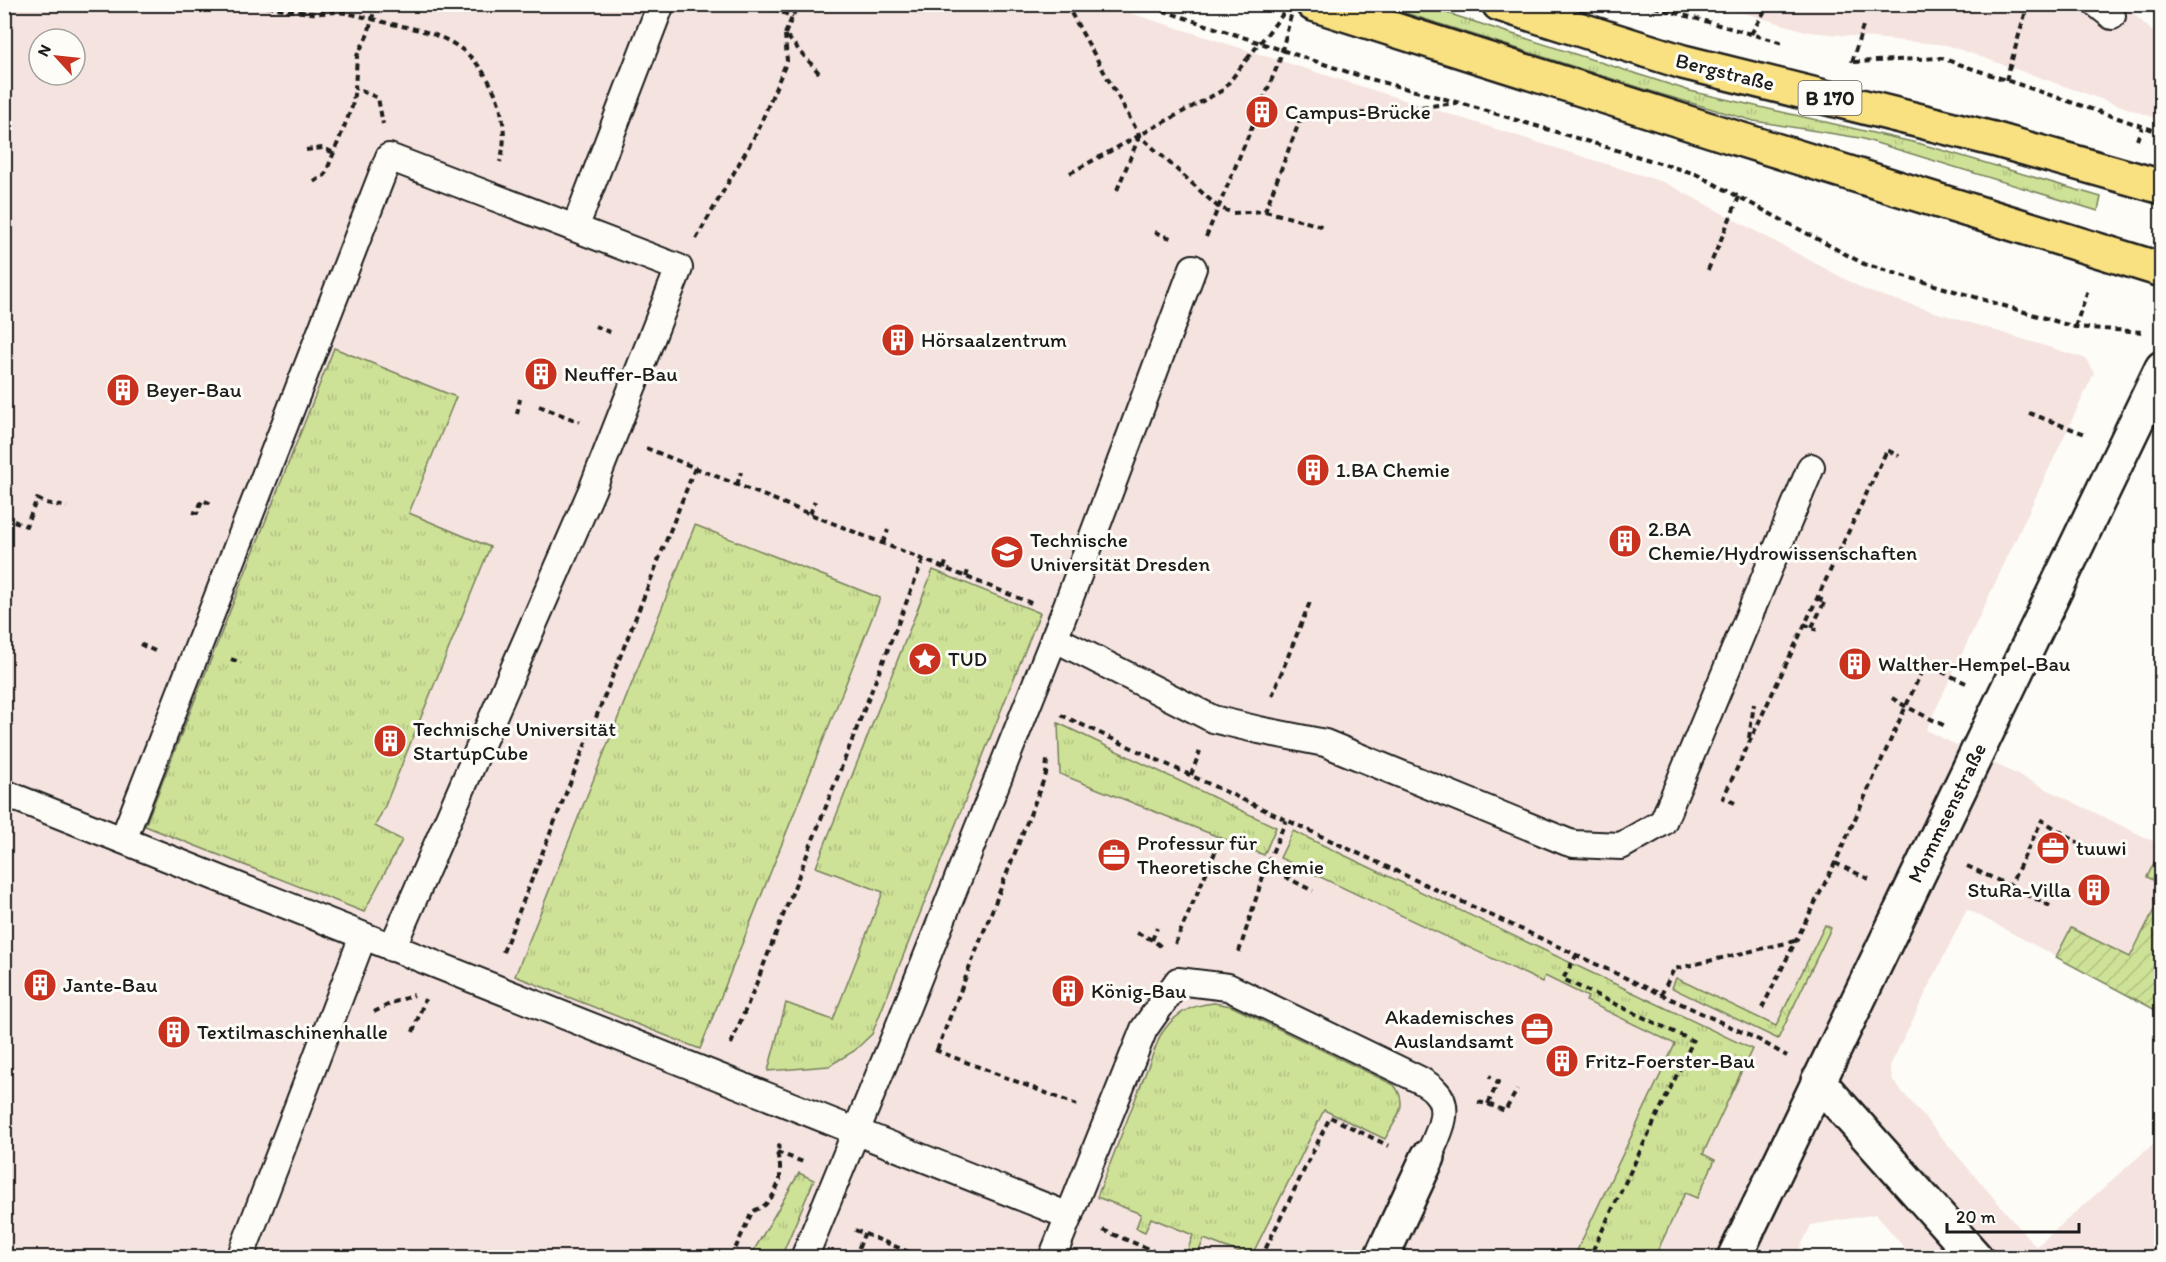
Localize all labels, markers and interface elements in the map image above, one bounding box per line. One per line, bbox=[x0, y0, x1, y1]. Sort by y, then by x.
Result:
north arrow bbox=[27, 27, 87, 87]
text: N bbox=[33, 41, 55, 60]
street label: Bergstraße bbox=[1673, 47, 1777, 96]
road number: B 170 bbox=[1798, 81, 1862, 115]
building icon: Campus-Brücke bbox=[1244, 94, 1280, 130]
place label: Campus-Brücke bbox=[1285, 99, 1431, 124]
building icon: Hörsaalzentrum bbox=[880, 322, 916, 358]
place label: Hörsaalzentrum bbox=[921, 327, 1067, 352]
building icon: Neuffer-Bau bbox=[523, 356, 559, 392]
place label: Neuffer-Bau bbox=[564, 361, 678, 386]
building icon: Beyer-Bau bbox=[105, 372, 141, 408]
place label: Beyer-Bau bbox=[146, 377, 242, 402]
building icon: 1.BA Chemie bbox=[1295, 452, 1331, 488]
place label: 1.BA Chemie bbox=[1336, 457, 1450, 482]
place label: 2.BA Chemie/Hydrowissenschaften bbox=[1648, 516, 1917, 565]
building icon: 2.BA Chemie/Hydrowissenschaften bbox=[1607, 523, 1643, 559]
place label: Technische Universität Dresden bbox=[1030, 527, 1210, 576]
school or university icon: Technische Universität Dresden bbox=[989, 534, 1025, 570]
place icon: TUD bbox=[907, 641, 943, 677]
place label: TUD bbox=[948, 646, 987, 671]
building icon: Walther-Hempel-Bau bbox=[1837, 646, 1873, 682]
place label: Walther-Hempel-Bau bbox=[1878, 651, 2071, 676]
place label: Technische Universität StartupCube bbox=[413, 716, 616, 765]
building icon: Technische Universität StartupCube bbox=[372, 723, 408, 759]
street label: Mommsenstraße bbox=[1902, 739, 1991, 887]
place label: Professur für Theoretische Chemie bbox=[1137, 830, 1324, 879]
office icon: tuuwi bbox=[2035, 830, 2071, 866]
place label: tuuwi bbox=[2076, 835, 2127, 860]
office icon: Professur für Theoretische Chemie bbox=[1096, 837, 1132, 873]
building icon: StuRa-Villa bbox=[2076, 872, 2112, 908]
place label: StuRa-Villa bbox=[1967, 877, 2071, 902]
building icon: Jante-Bau bbox=[22, 967, 58, 1003]
place label: Jante-Bau bbox=[63, 972, 158, 997]
building icon: König-Bau bbox=[1050, 973, 1086, 1009]
place label: König-Bau bbox=[1091, 978, 1187, 1003]
place label: Akademisches Auslandsamt bbox=[1385, 1004, 1514, 1053]
office icon: Akademisches Auslandsamt bbox=[1519, 1011, 1555, 1047]
building icon: Textilmaschinenhalle bbox=[156, 1014, 192, 1050]
place label: Textilmaschinenhalle bbox=[197, 1019, 388, 1044]
building icon: Fritz-Foerster-Bau bbox=[1544, 1043, 1580, 1079]
place label: Fritz-Foerster-Bau bbox=[1585, 1048, 1755, 1073]
scale bar bbox=[1947, 1196, 2079, 1234]
text: 20 m bbox=[1956, 1206, 1996, 1228]

